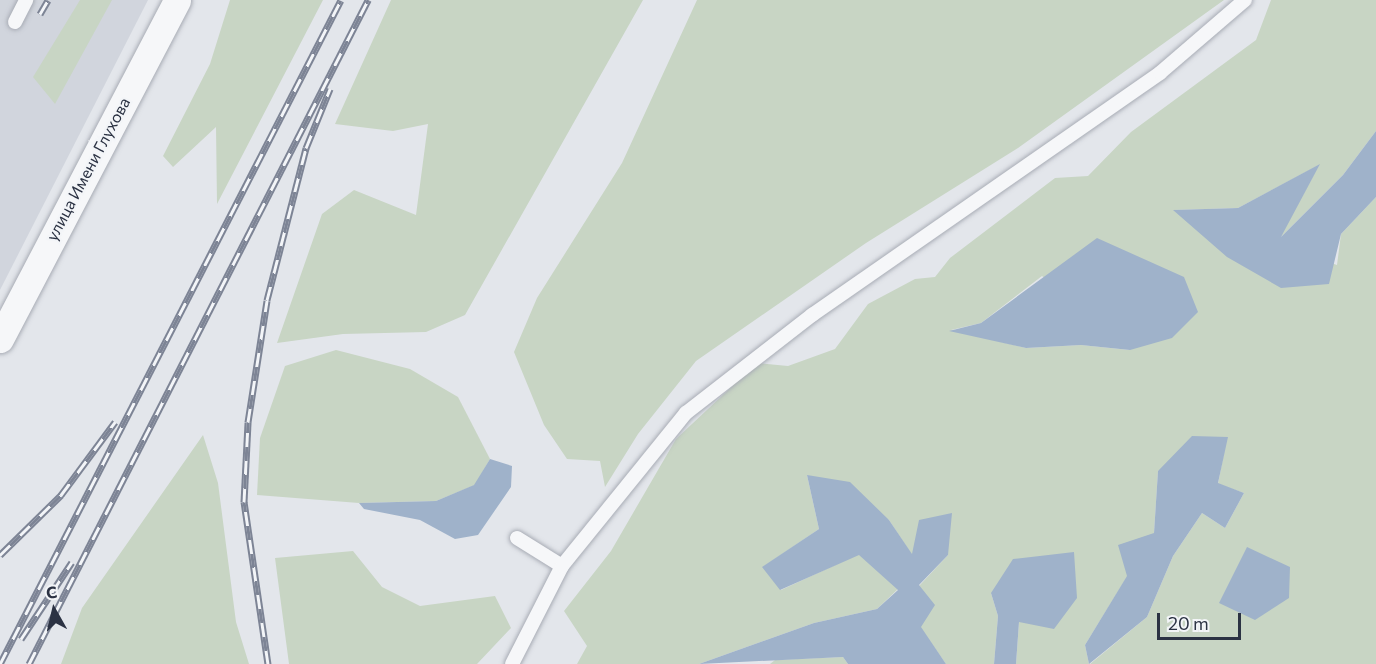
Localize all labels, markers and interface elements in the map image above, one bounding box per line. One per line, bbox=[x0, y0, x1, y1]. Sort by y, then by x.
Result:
street label: улица Имени Глухова bbox=[42, 94, 134, 244]
north arrow bbox=[24, 580, 84, 640]
text: С bbox=[45, 582, 58, 602]
scale bar bbox=[1160, 601, 1244, 639]
text: 20 m bbox=[1168, 612, 1209, 634]

